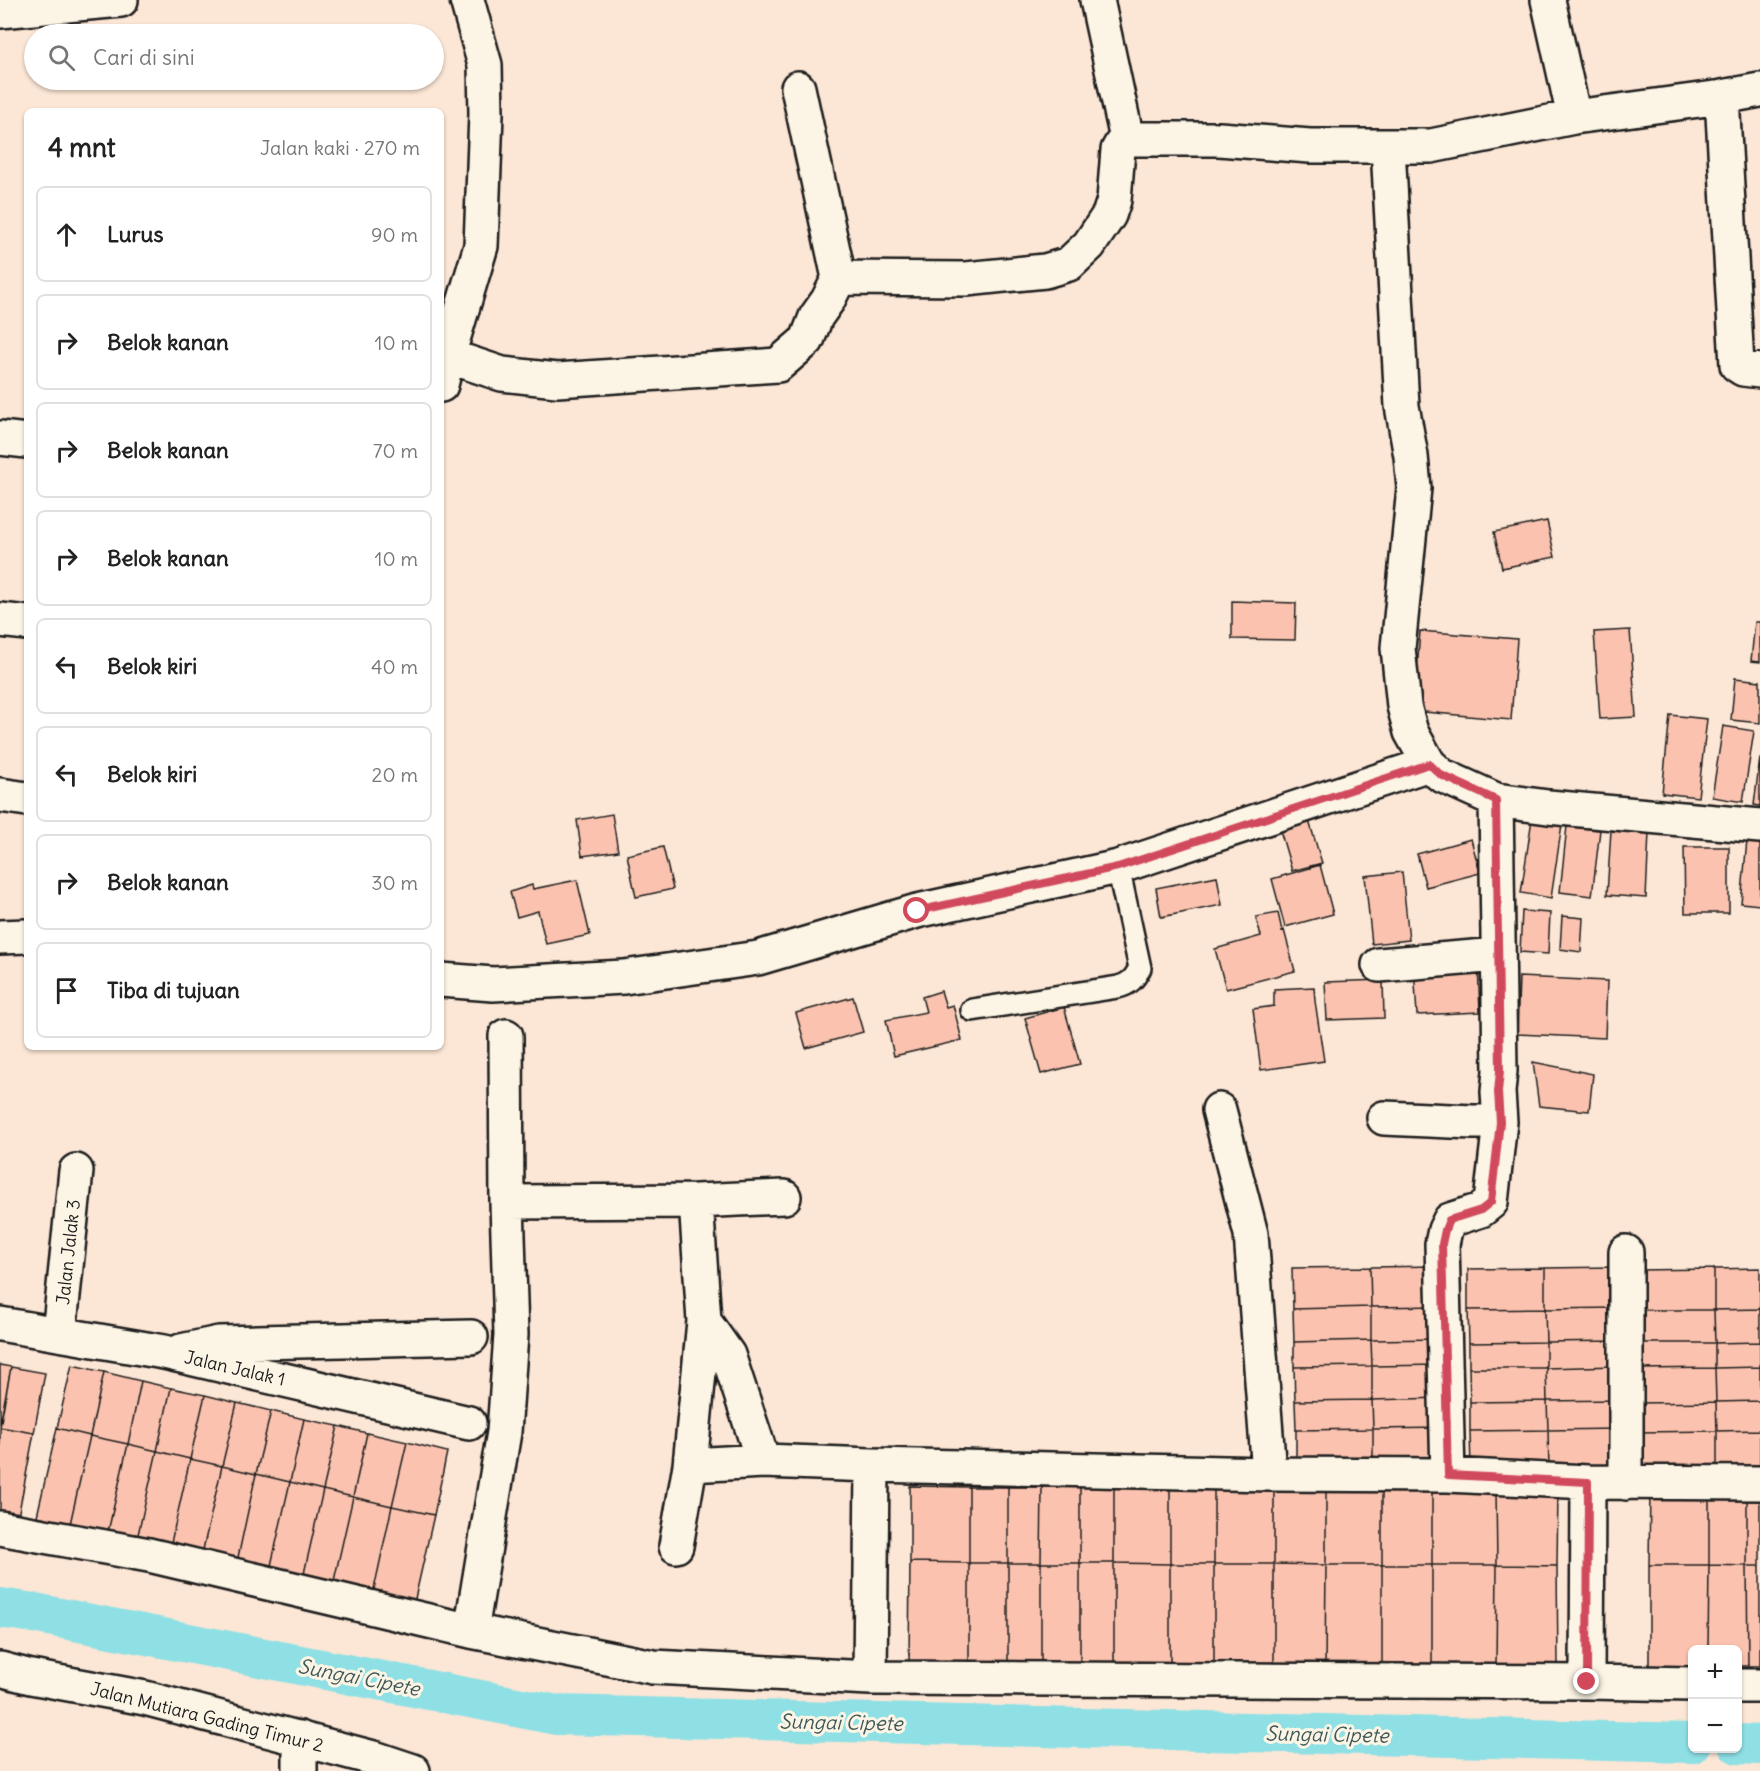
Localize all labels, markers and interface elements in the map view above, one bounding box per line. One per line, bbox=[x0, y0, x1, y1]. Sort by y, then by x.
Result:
search box bbox=[24, 24, 444, 90]
icon: search bbox=[45, 41, 78, 74]
text: Cari di sini bbox=[93, 43, 195, 71]
text: 4 mnt bbox=[48, 131, 116, 164]
text: Jalan kaki · 270 m bbox=[260, 135, 420, 160]
icon: ahead bbox=[50, 218, 83, 251]
text: Lurus bbox=[107, 220, 163, 248]
text: 90 m bbox=[371, 222, 418, 247]
icon: right bbox=[50, 326, 83, 359]
text: Belok kanan bbox=[107, 328, 229, 356]
text: 10 m bbox=[375, 330, 418, 355]
icon: right bbox=[50, 434, 83, 467]
text: Belok kanan bbox=[107, 436, 229, 464]
text: 70 m bbox=[373, 438, 418, 463]
icon: right bbox=[50, 542, 83, 575]
text: Belok kanan bbox=[107, 544, 229, 572]
text: 10 m bbox=[375, 546, 418, 571]
icon: left bbox=[50, 650, 83, 683]
text: Belok kiri bbox=[107, 652, 197, 680]
text: 40 m bbox=[371, 654, 418, 679]
icon: left bbox=[50, 758, 83, 791]
text: Belok kiri bbox=[107, 760, 197, 788]
text: 20 m bbox=[372, 762, 418, 787]
icon: right bbox=[50, 866, 83, 899]
text: Belok kanan bbox=[107, 868, 229, 896]
text: 30 m bbox=[371, 870, 418, 895]
route start bbox=[903, 897, 929, 923]
icon: arrive bbox=[50, 974, 83, 1007]
text: Tiba di tujuan bbox=[107, 976, 240, 1004]
street label: Jalan Jalak 3 bbox=[51, 1198, 85, 1306]
street label: Jalan Jalak 1 bbox=[182, 1345, 288, 1391]
map controls bbox=[1688, 1645, 1742, 1753]
button: + bbox=[1688, 1645, 1742, 1699]
water label: Sungai Cipete bbox=[296, 1653, 423, 1701]
route end bbox=[1573, 1668, 1599, 1694]
street label: Jalan Mutiara Gading Timur 2 bbox=[88, 1677, 326, 1757]
button: − bbox=[1688, 1699, 1742, 1753]
water label: Sungai Cipete bbox=[779, 1708, 904, 1736]
water label: Sungai Cipete bbox=[1265, 1720, 1390, 1748]

